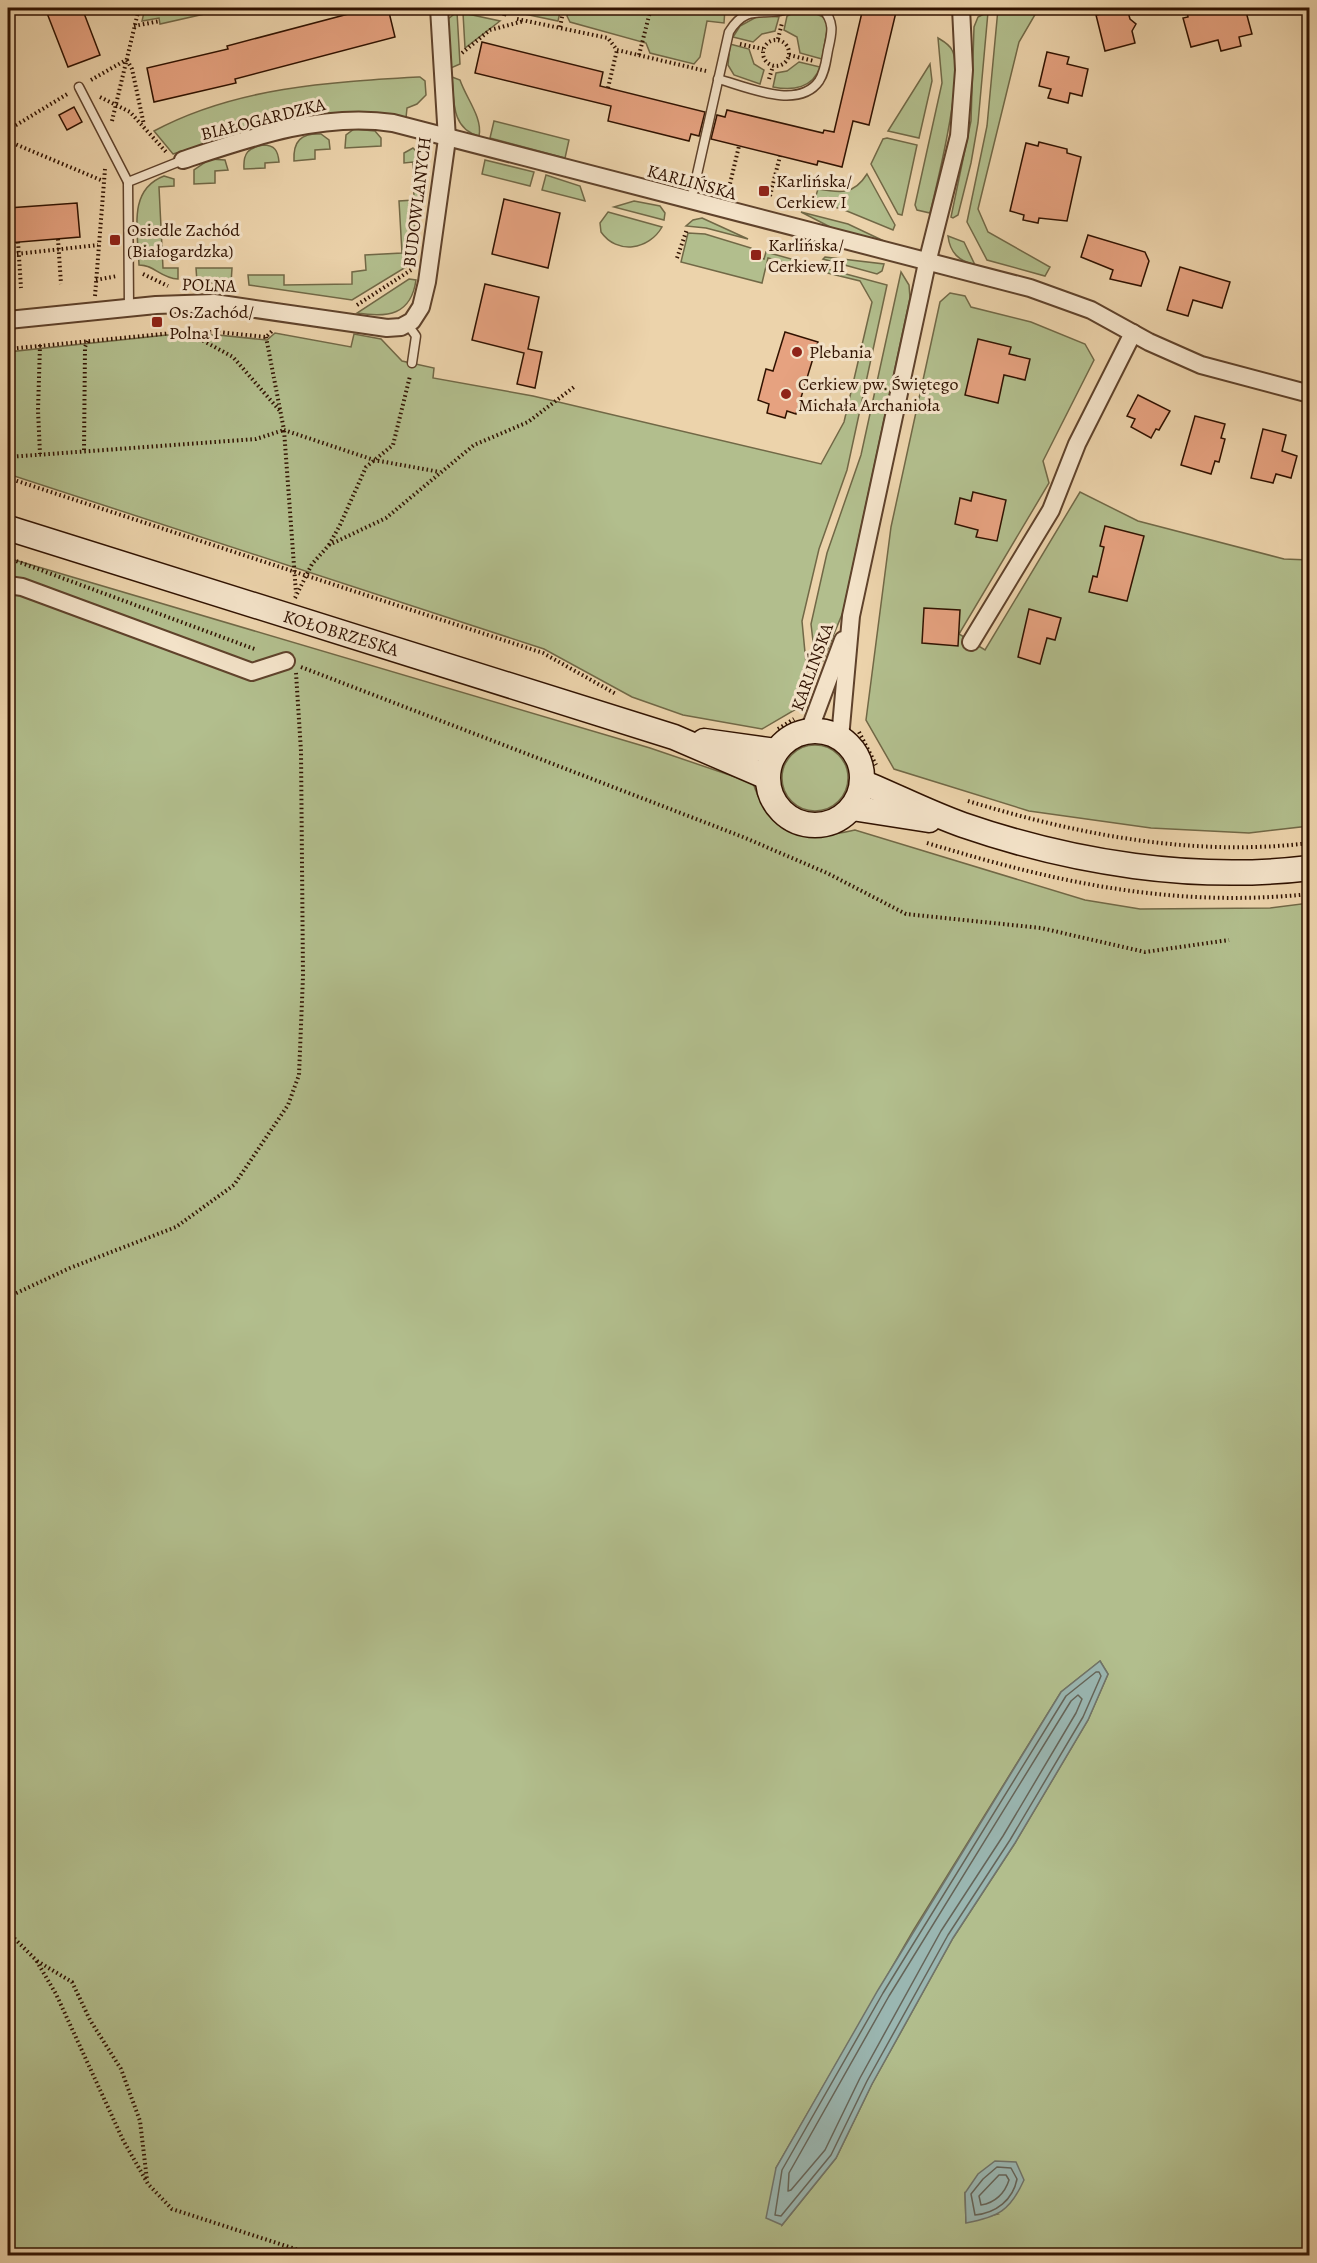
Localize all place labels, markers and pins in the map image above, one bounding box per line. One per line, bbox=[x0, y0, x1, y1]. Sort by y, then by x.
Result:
place label: Karlińska/ Cerkiew I bbox=[776, 169, 852, 214]
marker: Karlińska/ Cerkiew I bbox=[757, 184, 771, 198]
place label: Osiedle Zachód (Białogardzka) bbox=[127, 218, 240, 263]
marker: Osiedle Zachód (Białogardzka) bbox=[108, 233, 122, 247]
place label: Karlińska/ Cerkiew II bbox=[768, 233, 845, 278]
marker: Karlińska/ Cerkiew II bbox=[749, 248, 763, 262]
place label: Os.Zachód/ Polna I bbox=[169, 300, 254, 345]
marker: Os.Zachód/ Polna I bbox=[150, 315, 164, 329]
place label: Plebania bbox=[809, 340, 873, 364]
marker: Plebania bbox=[790, 345, 804, 359]
place label: Cerkiew pw. Świętego Michała Archanioła bbox=[798, 372, 958, 417]
marker: Cerkiew pw. Świętego Michała Archanioła bbox=[779, 387, 793, 401]

